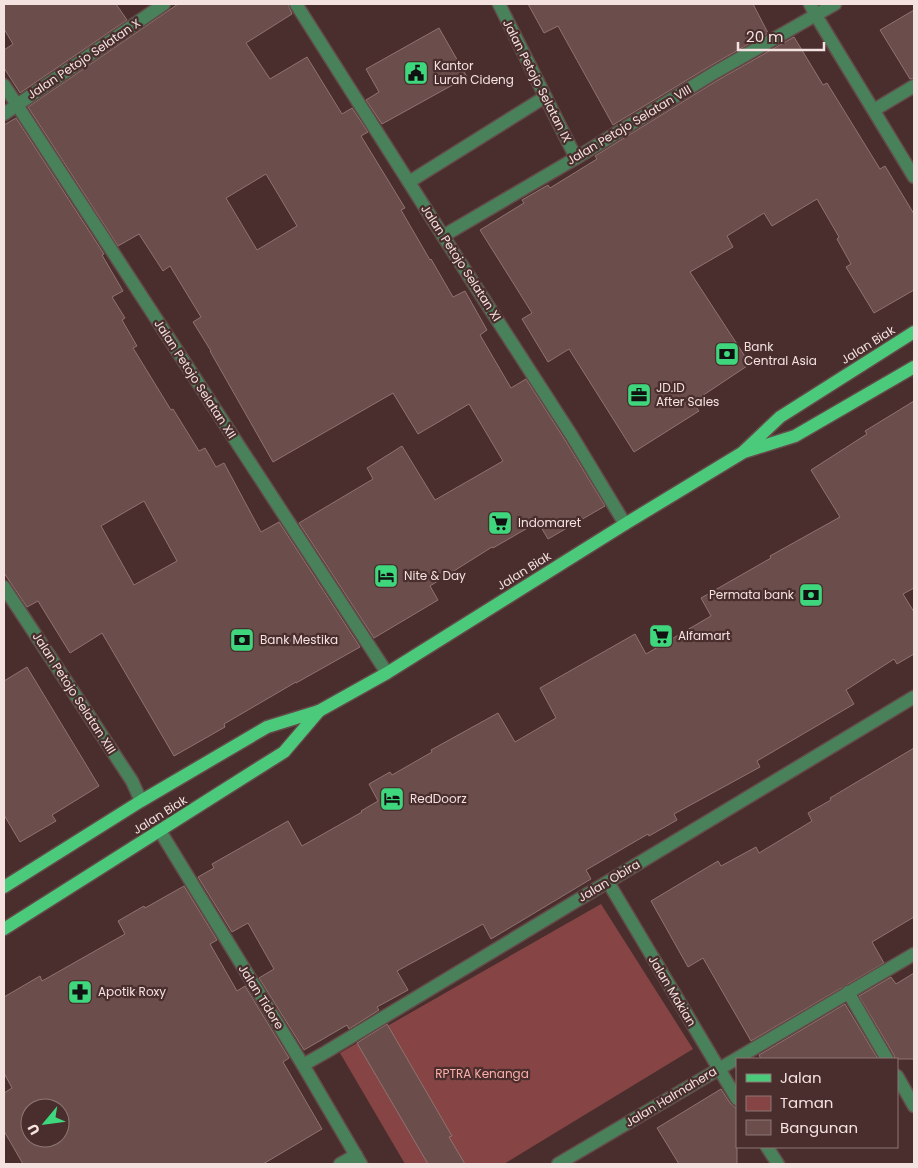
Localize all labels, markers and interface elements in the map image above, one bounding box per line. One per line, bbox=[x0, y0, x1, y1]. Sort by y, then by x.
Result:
street label: Jalan Petojo Selatan X bbox=[24, 14, 144, 103]
street label: Jalan Petojo Selatan IX bbox=[499, 16, 576, 145]
scale bar bbox=[738, 20, 824, 52]
text: 20 m bbox=[746, 26, 784, 47]
place label: Kantor Lurah Cideng bbox=[434, 57, 514, 88]
public building icon: Kantor Lurah Cideng bbox=[403, 60, 429, 86]
street label: Jalan Petojo Selatan VIII bbox=[563, 81, 694, 169]
street label: Jalan Petojo Selatan XI bbox=[417, 201, 506, 324]
street label: Jalan Petojo Selatan XII bbox=[150, 316, 240, 442]
street label: Jalan Biak bbox=[837, 321, 899, 368]
place label: Bank Central Asia bbox=[744, 338, 817, 369]
bank icon: Bank Central Asia bbox=[714, 341, 740, 367]
place label: JD.ID After Sales bbox=[656, 379, 719, 410]
office icon: JD.ID After Sales bbox=[626, 382, 652, 408]
supermarket icon: Indomaret bbox=[487, 510, 513, 536]
place label: Indomaret bbox=[518, 514, 581, 531]
street label: Jalan Biak bbox=[493, 547, 555, 594]
hotel icon: Nite & Day bbox=[373, 563, 399, 589]
place label: Nite & Day bbox=[404, 567, 466, 584]
bank icon: Permata bank bbox=[798, 582, 824, 608]
place label: Permata bank bbox=[709, 586, 795, 603]
supermarket icon: Alfamart bbox=[648, 623, 674, 649]
bank icon: Bank Mestika bbox=[229, 627, 255, 653]
place label: Alfamart bbox=[678, 627, 730, 644]
street label: Jalan Petojo Selatan XIII bbox=[29, 629, 120, 757]
place label: Bank Mestika bbox=[260, 631, 338, 648]
hotel icon: RedDoorz bbox=[379, 786, 405, 812]
place label: RedDoorz bbox=[410, 790, 467, 807]
street label: Jalan Biak bbox=[129, 791, 191, 838]
street label: Jalan Obira bbox=[575, 855, 643, 906]
street label: Jalan Makian bbox=[645, 952, 700, 1029]
street label: Jalan Tidore bbox=[235, 961, 288, 1032]
pharmacy icon: Apotik Roxy bbox=[67, 979, 93, 1005]
place label: Apotik Roxy bbox=[98, 983, 166, 1000]
legend bbox=[736, 1058, 898, 1148]
street label: Jalan Halmahera bbox=[622, 1063, 720, 1131]
park label: RPTRA Kenanga bbox=[435, 1065, 529, 1082]
text: Jalan bbox=[780, 1067, 822, 1088]
text: Taman bbox=[780, 1092, 833, 1113]
north arrow bbox=[20, 1098, 70, 1148]
text: Bangunan bbox=[780, 1117, 858, 1138]
text: U bbox=[22, 1120, 45, 1138]

